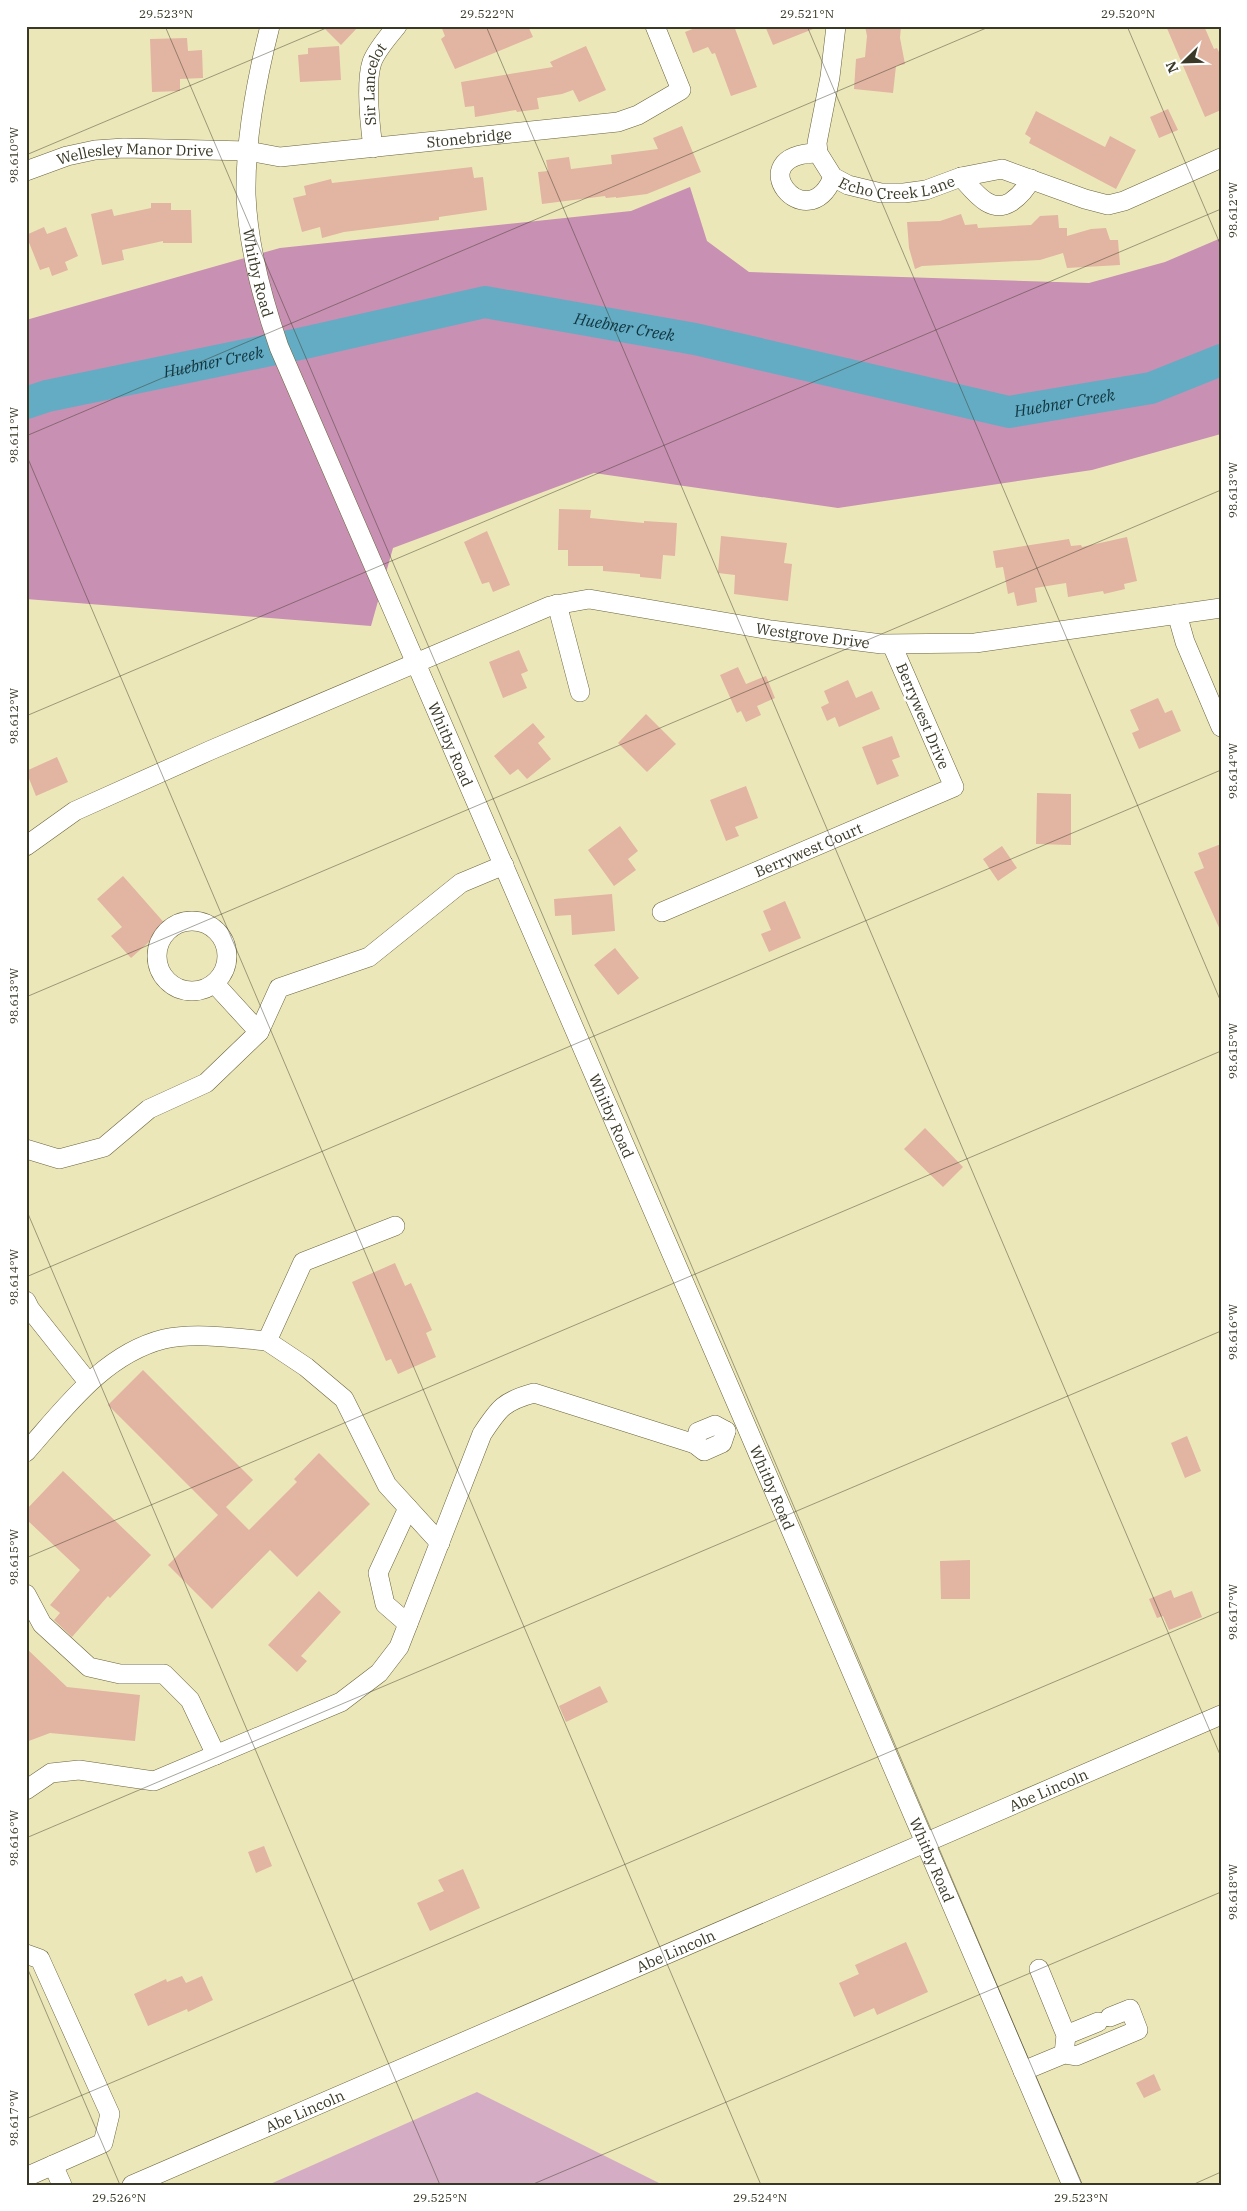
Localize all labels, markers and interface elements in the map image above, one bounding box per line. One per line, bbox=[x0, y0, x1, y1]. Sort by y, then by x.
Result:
text: 29.523°N bbox=[139, 6, 193, 21]
text: 29.522°N bbox=[460, 6, 514, 21]
text: 29.521°N bbox=[780, 6, 834, 21]
text: 29.520°N bbox=[1101, 6, 1155, 21]
north arrow bbox=[1160, 38, 1210, 88]
street label: Sir Lancelot bbox=[359, 39, 390, 126]
text: N bbox=[1162, 58, 1182, 76]
street label: Stonebridge bbox=[425, 124, 513, 151]
text: 98.610°W bbox=[6, 126, 21, 183]
street label: Wellesley Manor Drive bbox=[54, 138, 214, 169]
street label: Echo Creek Lane bbox=[836, 171, 957, 203]
text: 98.612°W bbox=[1225, 181, 1240, 238]
street label: Whitby Road bbox=[239, 227, 278, 319]
water label: Huebner Creek bbox=[572, 308, 677, 345]
water label: Huebner Creek bbox=[161, 342, 266, 382]
water label: Huebner Creek bbox=[1012, 384, 1117, 421]
text: 98.611°W bbox=[6, 406, 21, 463]
text: 98.613°W bbox=[1225, 461, 1240, 518]
street label: Westgrove Drive bbox=[754, 618, 871, 652]
street label: Berrywest Drive bbox=[892, 660, 954, 772]
text: 98.612°W bbox=[6, 687, 21, 744]
street label: Whitby Road bbox=[424, 699, 478, 789]
text: 98.614°W bbox=[1225, 742, 1240, 799]
street label: Berrywest Court bbox=[751, 818, 865, 881]
text: 98.613°W bbox=[6, 967, 21, 1024]
text: 98.615°W bbox=[1225, 1022, 1240, 1079]
street label: Whitby Road bbox=[585, 1071, 639, 1161]
text: 98.614°W bbox=[6, 1248, 21, 1305]
text: 98.616°W bbox=[1225, 1303, 1240, 1360]
street label: Whitby Road bbox=[746, 1442, 799, 1533]
text: 98.615°W bbox=[6, 1528, 21, 1585]
text: 98.617°W bbox=[1225, 1583, 1240, 1640]
street label: Abe Lincoln bbox=[1006, 1764, 1091, 1815]
text: 98.616°W bbox=[6, 1809, 21, 1866]
street label: Whitby Road bbox=[906, 1814, 959, 1905]
text: 98.618°W bbox=[1225, 1863, 1240, 1920]
street label: Abe Lincoln bbox=[633, 1925, 718, 1976]
street label: Abe Lincoln bbox=[262, 2085, 347, 2136]
text: 98.617°W bbox=[6, 2089, 21, 2146]
text: 29.526°N bbox=[92, 2190, 146, 2205]
text: 29.525°N bbox=[413, 2190, 467, 2205]
text: 29.524°N bbox=[733, 2190, 787, 2205]
text: 29.523°N bbox=[1054, 2190, 1108, 2205]

